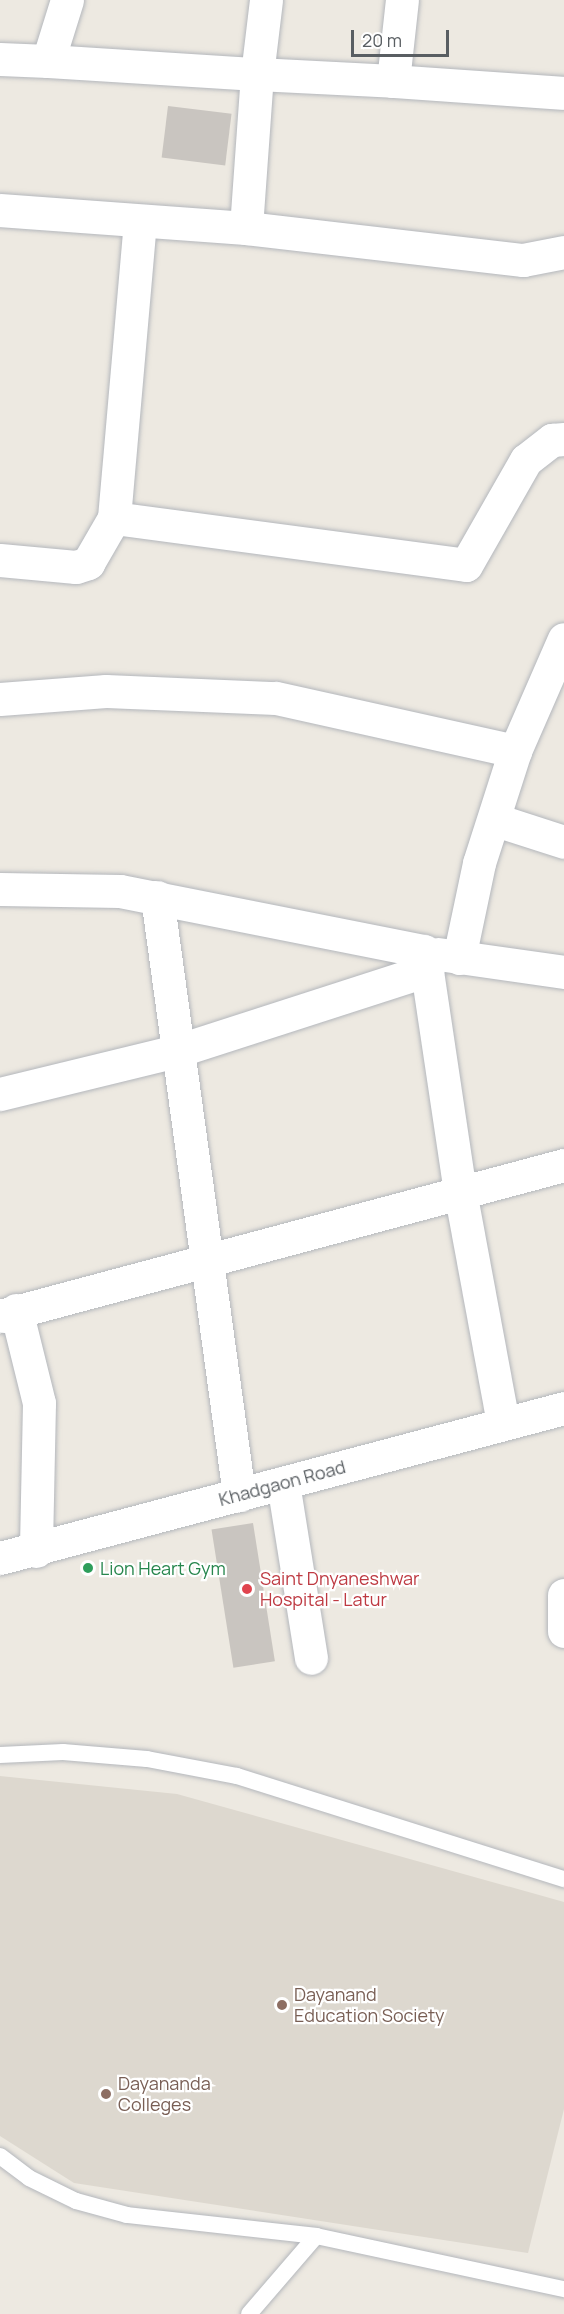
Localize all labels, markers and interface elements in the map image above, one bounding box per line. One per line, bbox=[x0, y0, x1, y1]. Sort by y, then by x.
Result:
scale bar bbox=[354, 18, 452, 56]
text: 20 m bbox=[362, 28, 402, 52]
street label: Khadgaon Road bbox=[216, 1456, 348, 1510]
place label: Lion Heart Gym bbox=[100, 1557, 226, 1579]
marker: Lion Heart Gym bbox=[81, 1561, 95, 1575]
place label: Saint Dnyaneshwar Hospital - Latur bbox=[260, 1568, 419, 1610]
marker: Saint Dnyaneshwar Hospital - Latur bbox=[238, 1580, 256, 1598]
place label: Dayanand Education Society bbox=[294, 1984, 444, 2026]
marker: Dayanand Education Society bbox=[275, 1998, 289, 2012]
place label: Dayananda Colleges bbox=[118, 2073, 211, 2116]
marker: Dayananda Colleges bbox=[99, 2087, 113, 2101]

